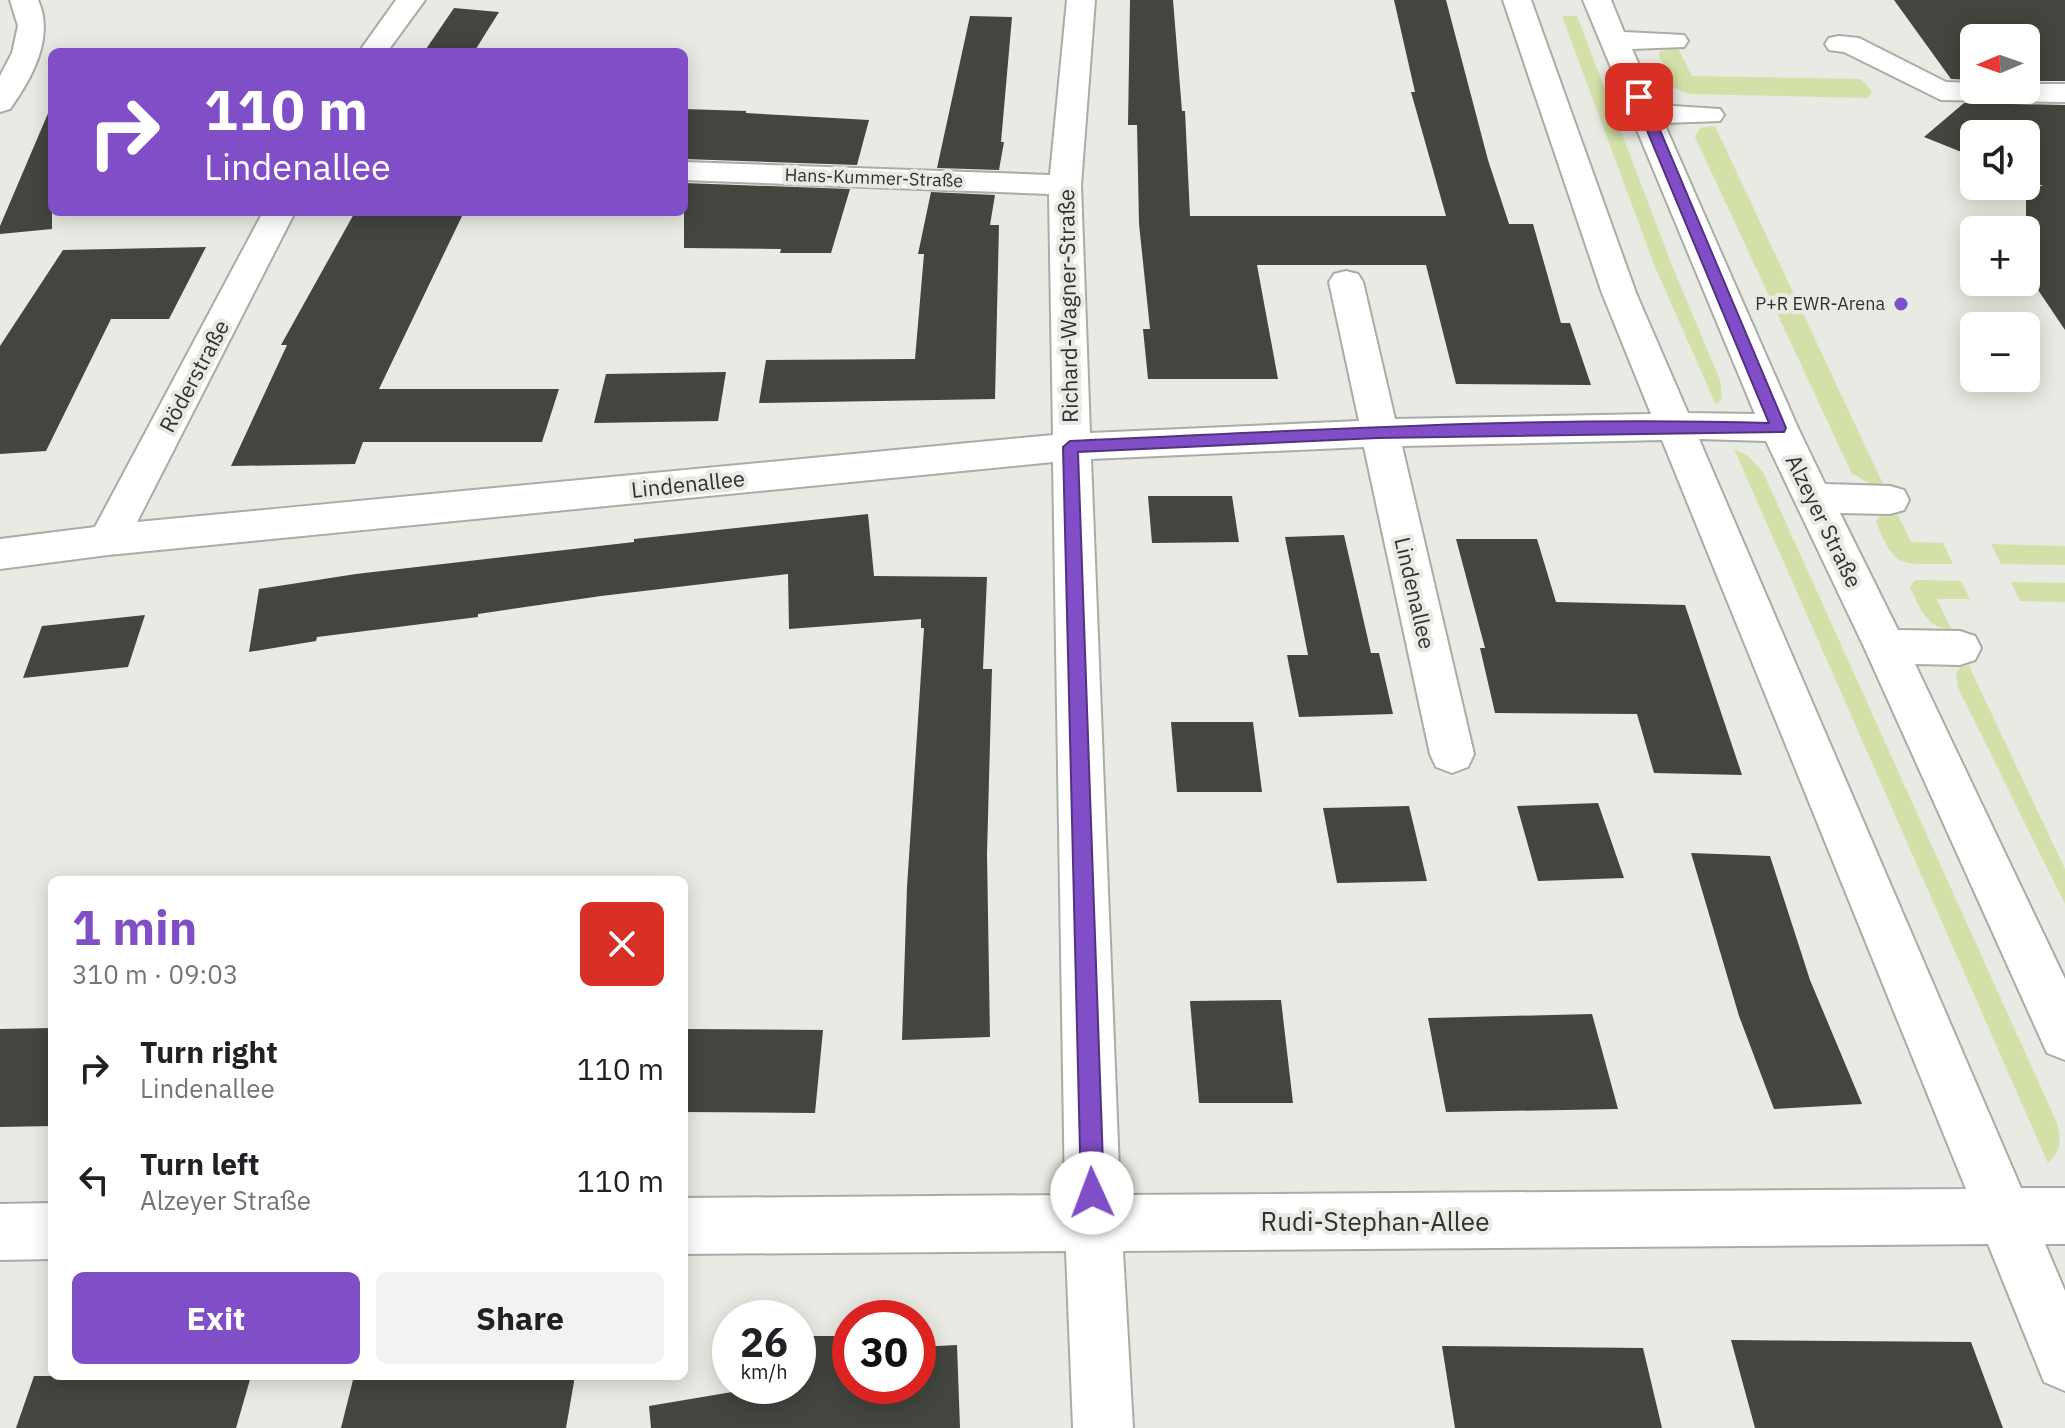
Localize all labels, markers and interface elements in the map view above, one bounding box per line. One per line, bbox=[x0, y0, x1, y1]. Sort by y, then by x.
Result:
north arrow bbox=[1960, 24, 2040, 104]
map controls bbox=[1960, 24, 2040, 392]
pin bbox=[1605, 63, 1673, 131]
text: 110 m bbox=[204, 73, 368, 145]
icon: arrive bbox=[1617, 75, 1661, 119]
icon: right bbox=[72, 80, 176, 184]
button: sound bbox=[1960, 120, 2040, 200]
text: Lindenallee bbox=[204, 143, 391, 190]
street label: Hans-Kummer-Straße bbox=[784, 163, 964, 192]
street label: Richard-Wagner-Straße bbox=[1051, 189, 1084, 423]
button: + bbox=[1960, 216, 2040, 296]
place label: P+R EWR-Arena bbox=[1755, 292, 1885, 315]
marker: P+R EWR-Arena bbox=[1892, 295, 1910, 313]
button: − bbox=[1960, 312, 2040, 392]
street label: Röderstraße bbox=[152, 315, 235, 437]
street label: Alzeyer Straße bbox=[1780, 449, 1869, 592]
street label: Lindenallee bbox=[630, 463, 746, 504]
street label: Lindenallee bbox=[1389, 534, 1442, 652]
text: 1 min bbox=[72, 896, 197, 958]
button: close bbox=[580, 902, 664, 986]
text: 310 m · 09:03 bbox=[72, 957, 238, 991]
text: Turn right bbox=[140, 1032, 278, 1071]
icon: right bbox=[72, 1046, 116, 1090]
text: 110 m bbox=[577, 1049, 664, 1088]
text: Lindenallee bbox=[140, 1071, 275, 1105]
text: Turn left bbox=[140, 1144, 259, 1183]
position arrow bbox=[1050, 1151, 1134, 1235]
icon: left bbox=[72, 1158, 116, 1202]
text: 110 m bbox=[577, 1161, 664, 1200]
text: Alzeyer Straße bbox=[140, 1183, 311, 1217]
street label: Rudi-Stephan-Allee bbox=[1261, 1204, 1489, 1238]
button: Exit bbox=[72, 1272, 360, 1364]
button: Share bbox=[376, 1272, 664, 1364]
speed limit sign: 30 bbox=[832, 1300, 936, 1404]
text: 26 bbox=[740, 1316, 788, 1368]
text: km/h bbox=[740, 1358, 788, 1385]

